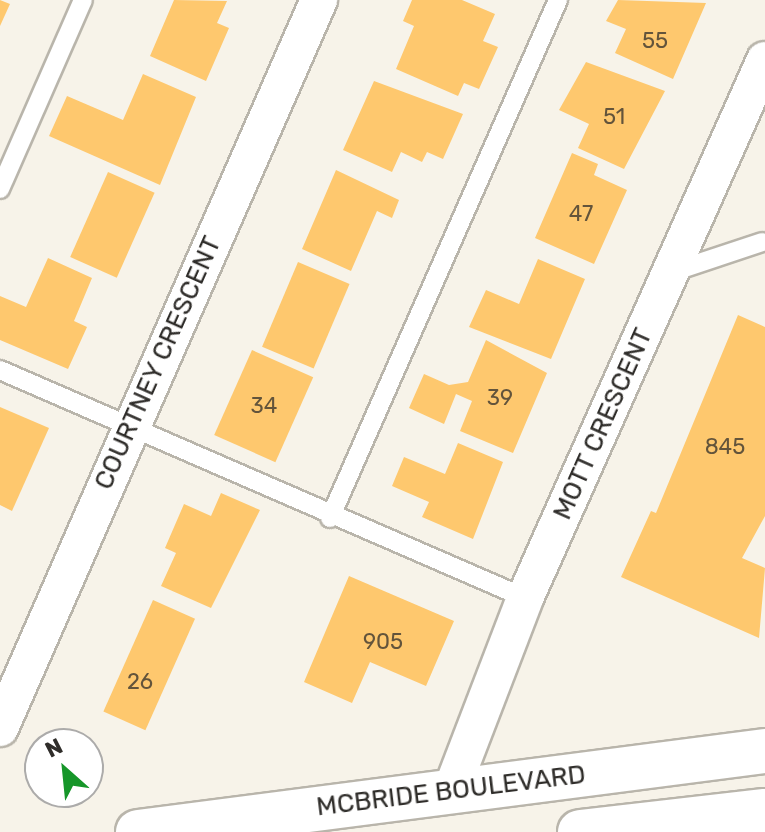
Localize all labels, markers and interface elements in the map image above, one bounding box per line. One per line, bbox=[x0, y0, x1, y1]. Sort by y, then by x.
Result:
house number: 55 bbox=[642, 28, 668, 54]
house number: 51 bbox=[603, 104, 625, 130]
house number: 47 bbox=[569, 201, 593, 227]
street label: COURTNEY CRESCENT bbox=[88, 231, 228, 495]
street label: MOTT CRESCENT bbox=[547, 323, 659, 525]
house number: 39 bbox=[487, 385, 513, 411]
house number: 34 bbox=[251, 393, 277, 419]
house number: 845 bbox=[705, 434, 745, 460]
house number: 905 bbox=[363, 629, 403, 655]
house number: 26 bbox=[127, 669, 153, 695]
north arrow bbox=[24, 728, 104, 808]
text: N bbox=[41, 732, 67, 764]
street label: MCBRIDE BOULEVARD bbox=[315, 759, 587, 823]

